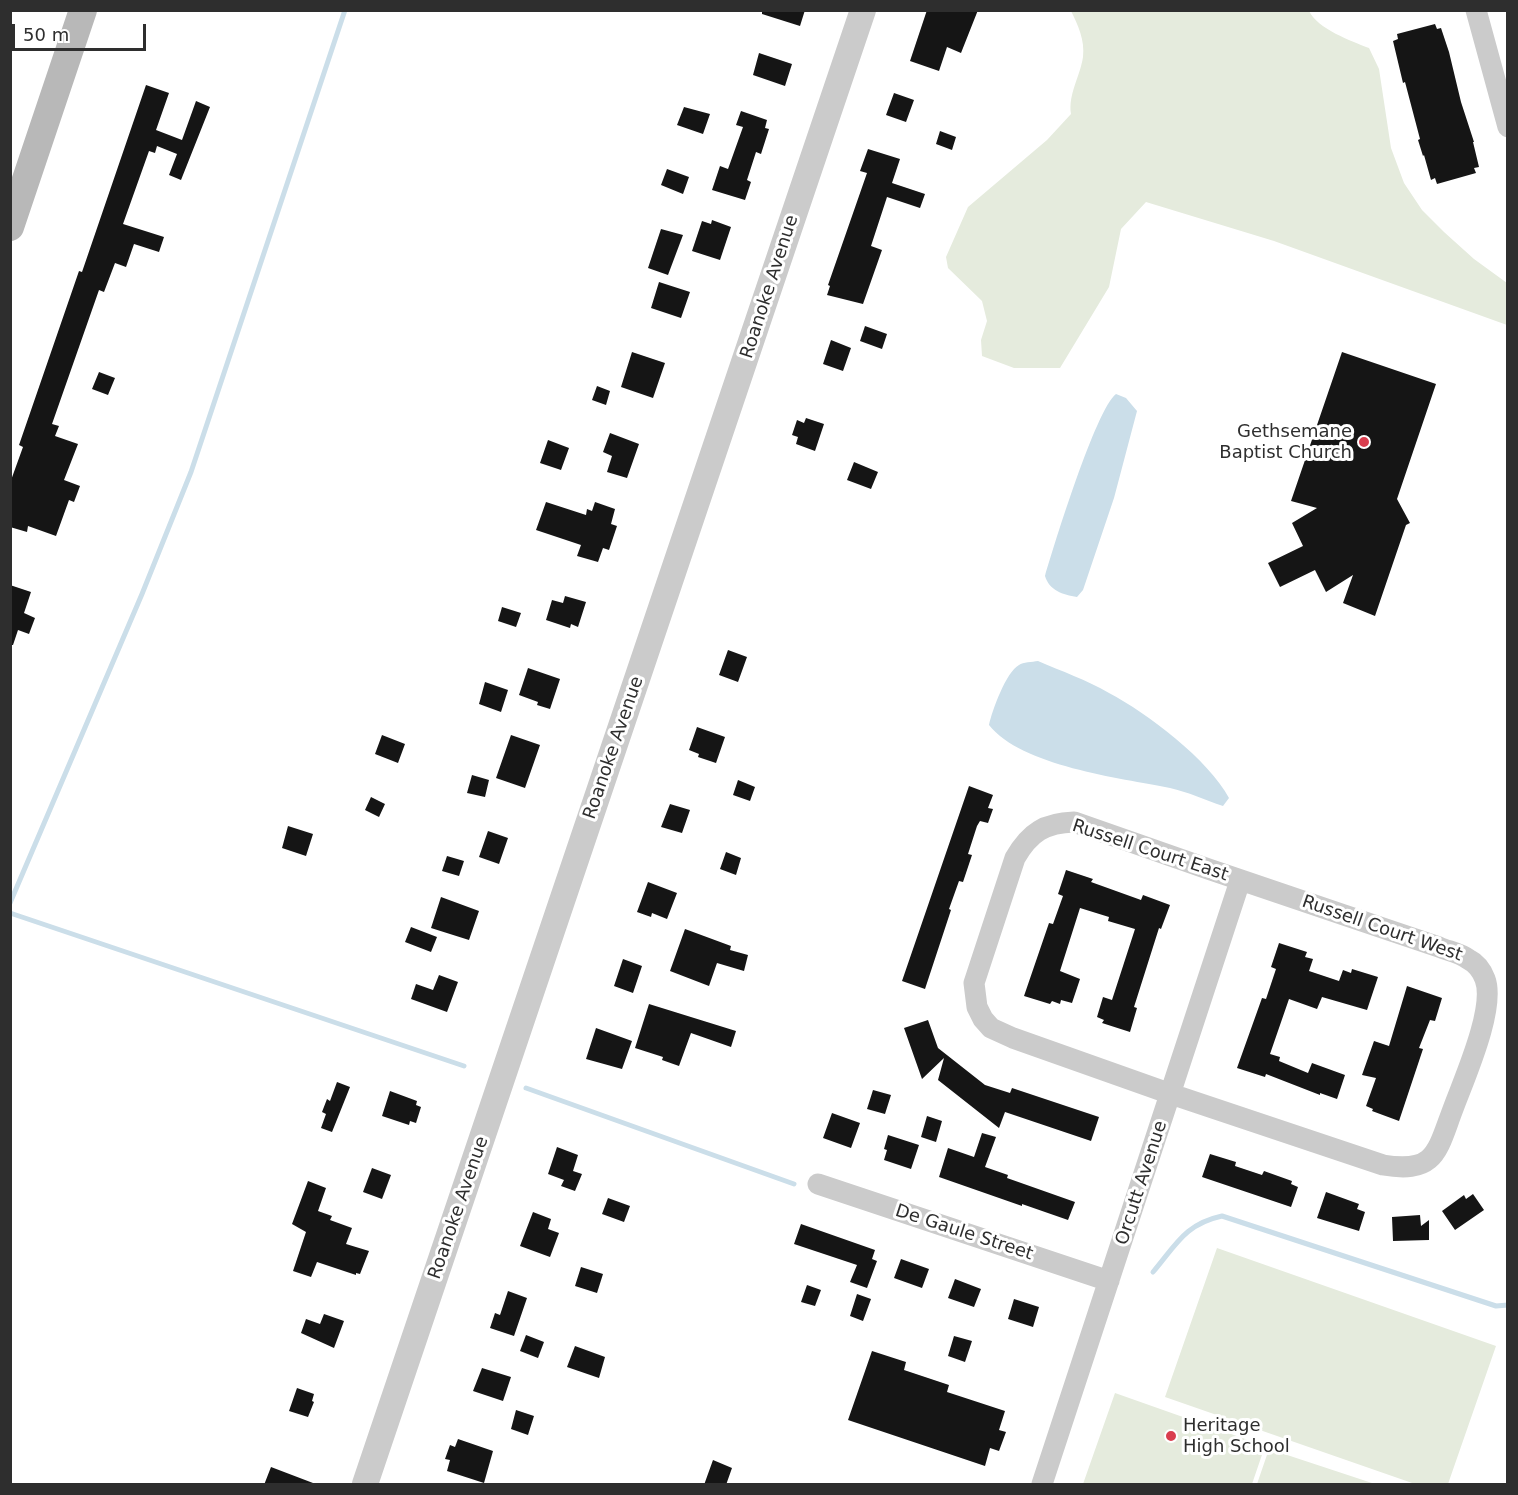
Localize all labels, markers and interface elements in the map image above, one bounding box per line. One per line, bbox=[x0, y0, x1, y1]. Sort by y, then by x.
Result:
scale bar bbox=[15, 12, 148, 50]
text: 50 m bbox=[23, 24, 69, 45]
street label: Roanoke Avenue bbox=[737, 213, 803, 361]
place label: Gethsemane Baptist Church bbox=[1219, 421, 1352, 464]
marker: Gethsemane Baptist Church bbox=[1357, 435, 1371, 449]
street label: Roanoke Avenue bbox=[579, 674, 649, 822]
street label: Russell Court East bbox=[1069, 816, 1231, 886]
street label: Russell Court West bbox=[1299, 891, 1465, 967]
street label: Orcutt Avenue bbox=[1112, 1118, 1172, 1248]
street label: Roanoke Avenue bbox=[424, 1134, 494, 1282]
street label: De Gaule Street bbox=[892, 1201, 1036, 1265]
place label: Heritage High School bbox=[1183, 1415, 1290, 1458]
marker: Heritage High School bbox=[1164, 1429, 1178, 1443]

